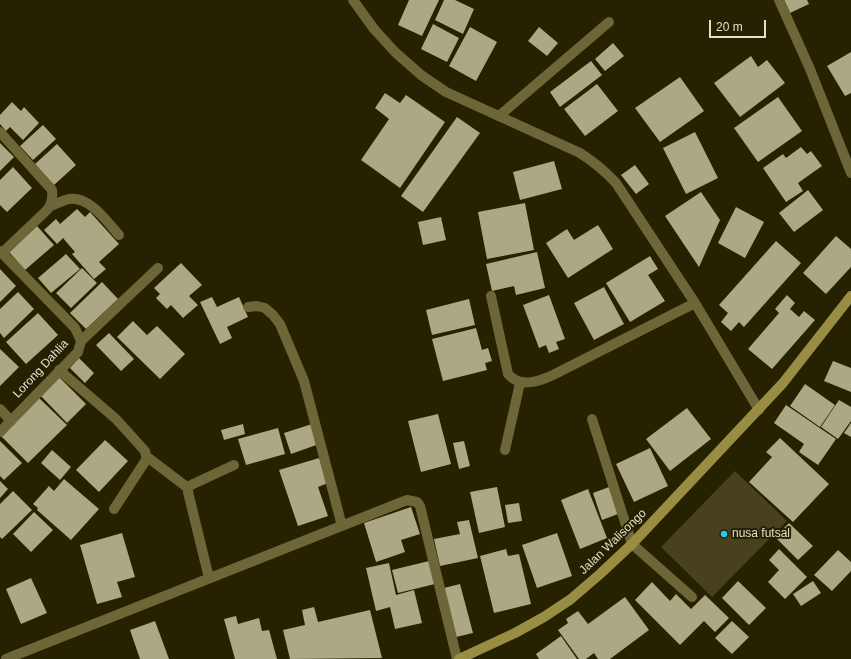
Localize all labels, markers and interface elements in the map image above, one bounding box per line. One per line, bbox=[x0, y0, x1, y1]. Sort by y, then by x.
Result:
scale bar bbox=[711, 12, 768, 38]
text: 20 m bbox=[716, 20, 743, 34]
street label: Lorong Dahlia bbox=[10, 337, 72, 401]
street label: Jalan Walisongo bbox=[576, 506, 650, 578]
place label: nusa futsal bbox=[732, 527, 790, 541]
marker: nusa futsal bbox=[719, 529, 729, 539]

